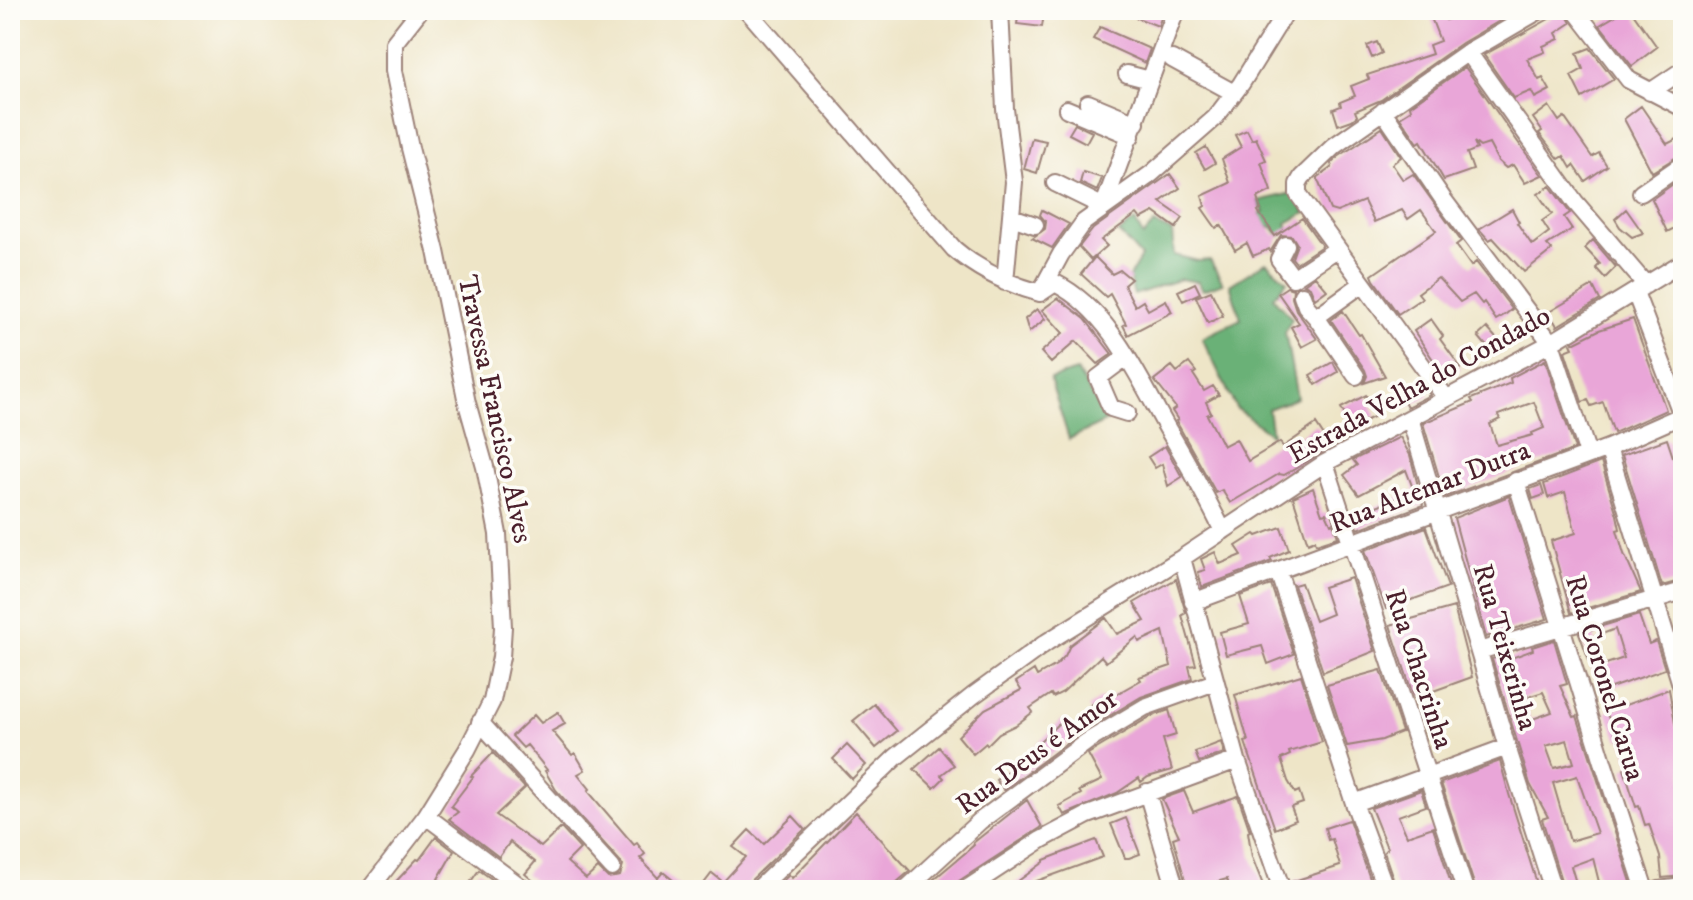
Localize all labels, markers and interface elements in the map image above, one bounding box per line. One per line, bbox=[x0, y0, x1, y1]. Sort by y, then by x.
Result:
street label: Travessa Francisco Alves bbox=[449, 272, 541, 546]
street label: Estrada Velha do Condado bbox=[1282, 298, 1556, 472]
street label: Rua Altemar Dutra bbox=[1325, 433, 1535, 541]
street label: Rua Teixerinha bbox=[1465, 560, 1545, 734]
street label: Rua Coronel Carua bbox=[1557, 571, 1653, 785]
street label: Rua Chacrinha bbox=[1377, 585, 1461, 754]
street label: Rua Deus é Amor bbox=[949, 681, 1125, 822]

